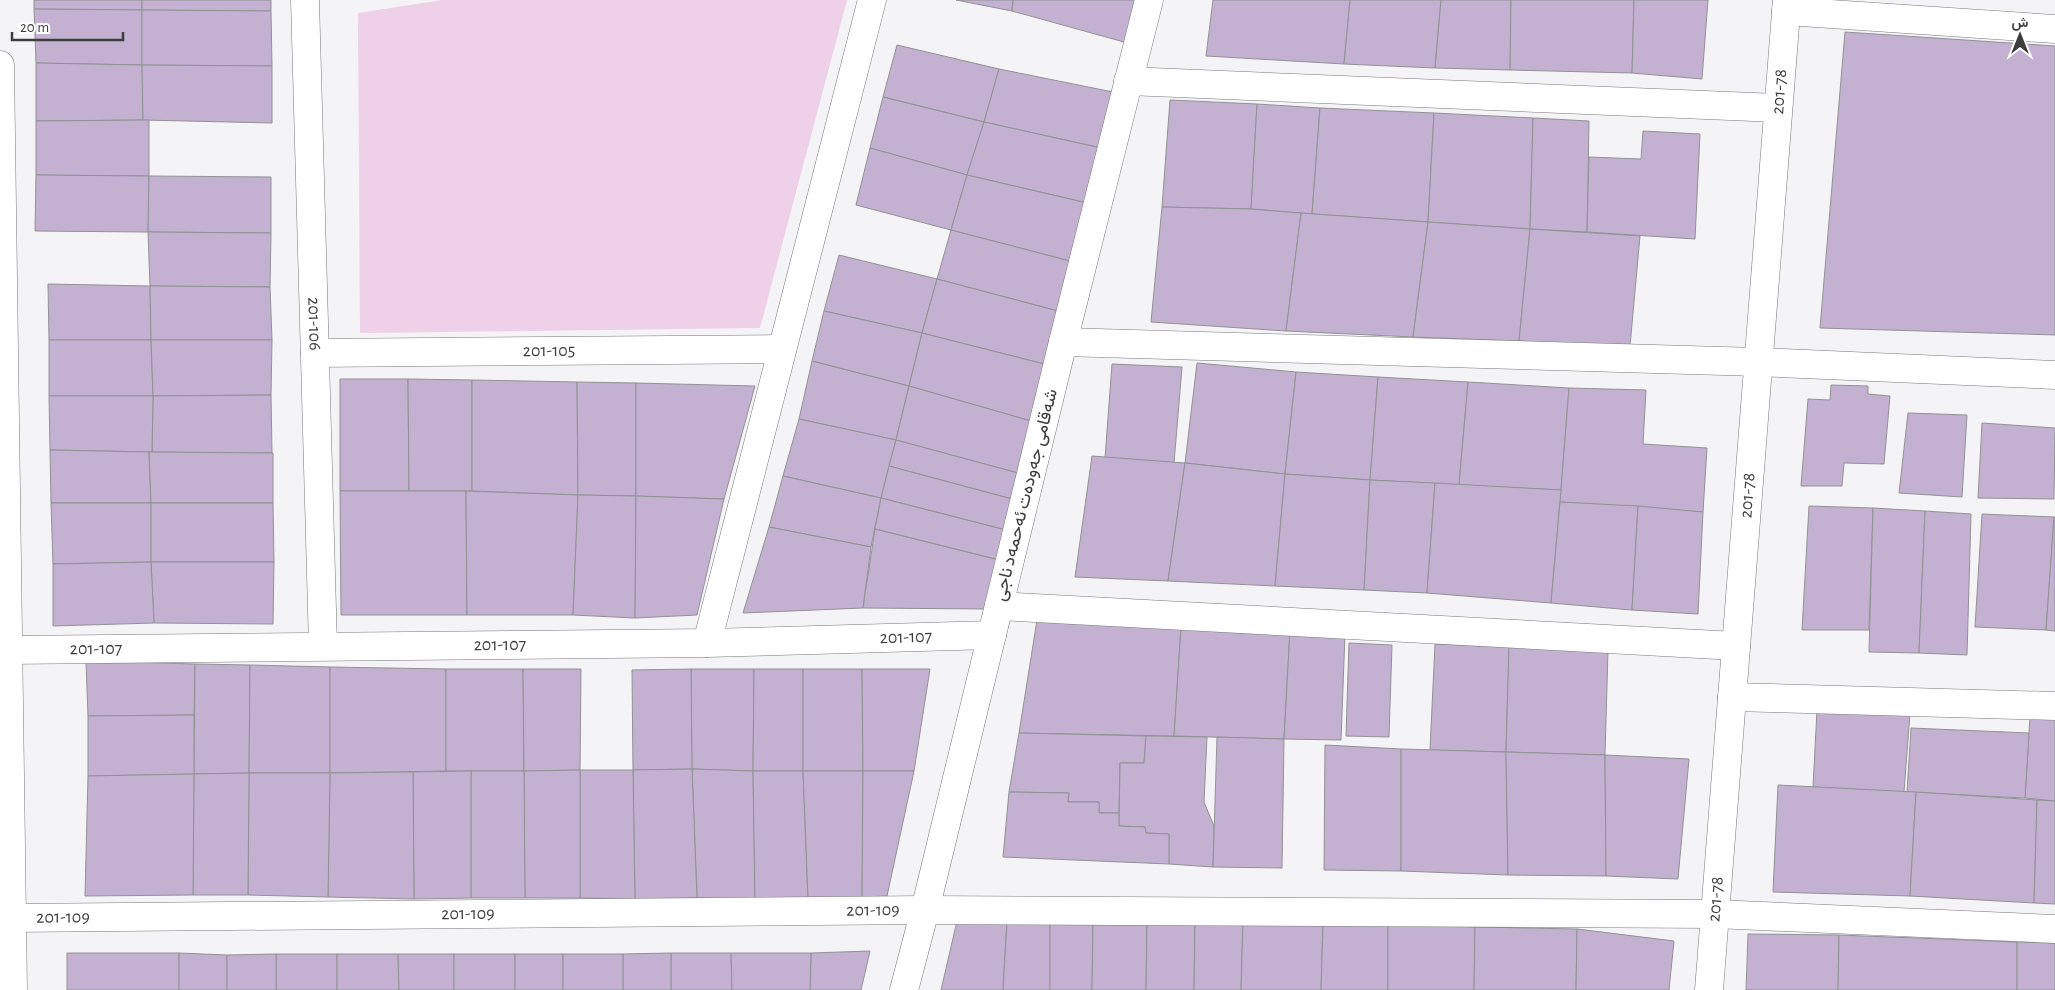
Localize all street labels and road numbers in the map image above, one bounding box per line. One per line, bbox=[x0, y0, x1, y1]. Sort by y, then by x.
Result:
street label: 201-78 bbox=[1769, 68, 1791, 115]
street label: 201-106 bbox=[304, 297, 324, 351]
street label: 201-105 bbox=[523, 342, 575, 360]
street label: شەقامی جەودەت ئەحمەد ناجی bbox=[991, 387, 1062, 603]
street label: 201-78 bbox=[1737, 472, 1759, 519]
street label: 201-107 bbox=[879, 628, 932, 647]
street label: 201-107 bbox=[474, 636, 526, 654]
street label: 201-107 bbox=[70, 640, 122, 658]
street label: 201-78 bbox=[1705, 876, 1727, 923]
street label: 201-109 bbox=[846, 901, 900, 920]
street label: 201-109 bbox=[441, 905, 495, 923]
street label: 201-109 bbox=[36, 908, 90, 927]

